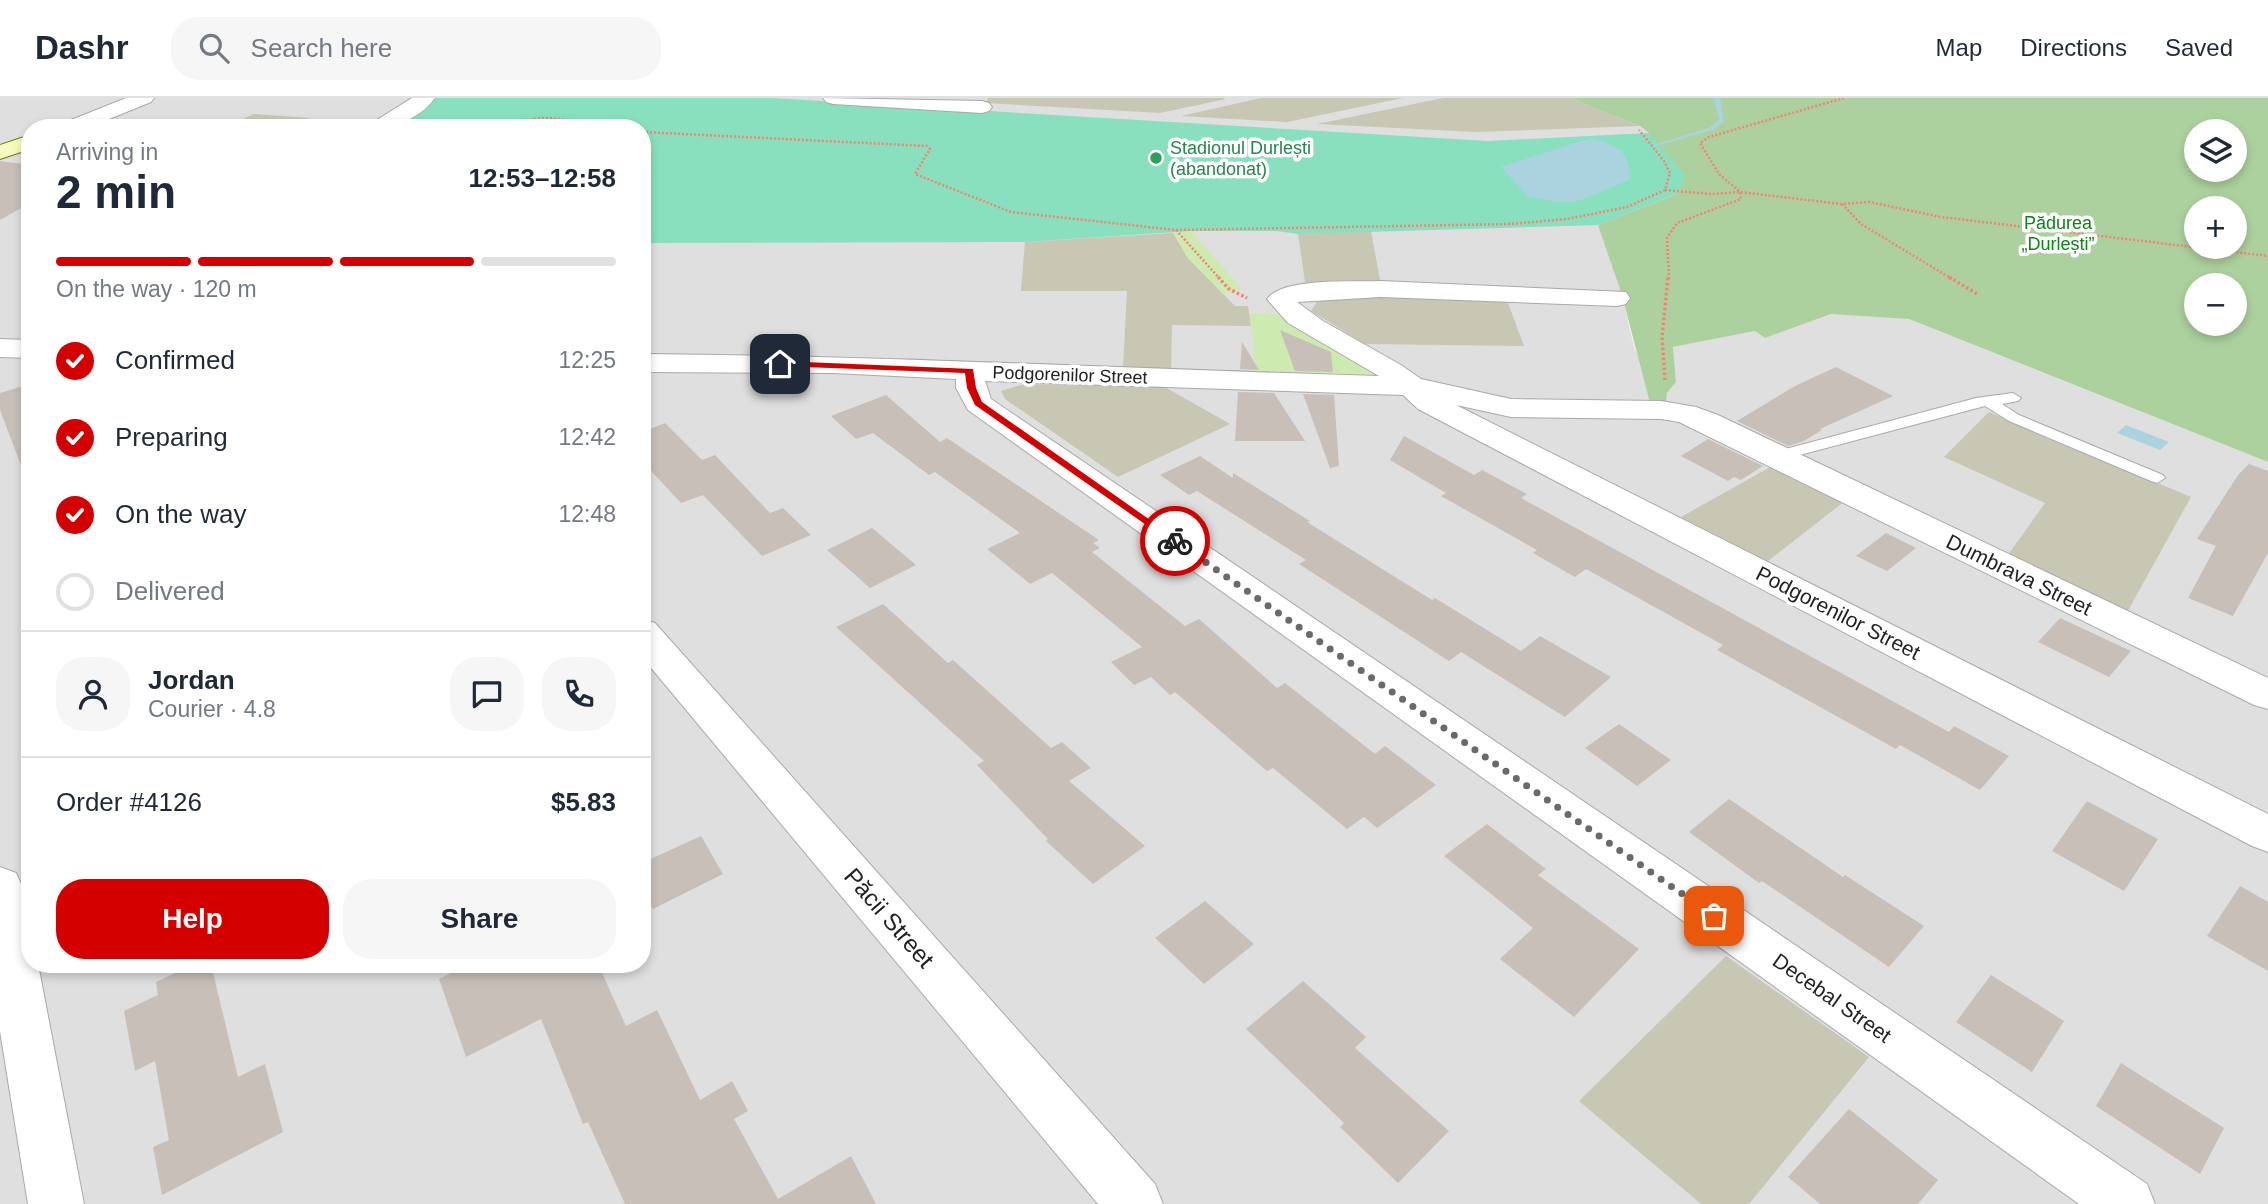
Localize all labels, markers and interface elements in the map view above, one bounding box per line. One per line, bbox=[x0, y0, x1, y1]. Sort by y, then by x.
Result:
search box bbox=[171, 17, 661, 80]
text: Dashr bbox=[35, 29, 129, 66]
icon: search bbox=[195, 29, 233, 67]
text: Search here bbox=[251, 33, 392, 63]
text: Map bbox=[1936, 34, 1982, 61]
text: Directions bbox=[2020, 34, 2127, 61]
text: Saved bbox=[2165, 34, 2233, 61]
map controls bbox=[2184, 119, 2247, 336]
button: layers bbox=[2184, 119, 2247, 182]
place label: Stadionul Durlești (abandonat) bbox=[1170, 138, 1311, 179]
text: Arriving in bbox=[56, 139, 158, 165]
marker: Stadionul Durlești (abandonat) bbox=[1148, 150, 1164, 166]
text: 12:53–12:58 bbox=[469, 163, 616, 193]
text: 2 min bbox=[56, 166, 176, 218]
button: + bbox=[2184, 196, 2247, 259]
park label: Pădurea „Durlești” bbox=[2021, 213, 2095, 254]
button: − bbox=[2184, 273, 2247, 336]
text: On the way · 120 m bbox=[56, 276, 257, 302]
pin bbox=[750, 334, 810, 394]
icon: check bbox=[56, 342, 94, 380]
text: Confirmed bbox=[115, 345, 235, 375]
icon: home bbox=[761, 345, 799, 383]
text: 12:25 bbox=[558, 347, 616, 373]
street label: Podgorenilor Street bbox=[992, 362, 1148, 388]
icon: check bbox=[56, 419, 94, 457]
text: Preparing bbox=[115, 422, 228, 452]
text: 12:42 bbox=[558, 424, 616, 450]
icon: check bbox=[56, 496, 94, 534]
text: On the way bbox=[115, 499, 247, 529]
text: 12:48 bbox=[558, 501, 616, 527]
courier bbox=[1140, 506, 1210, 576]
icon: bike bbox=[1156, 522, 1194, 560]
street label: Dumbrava Street bbox=[1943, 529, 2096, 620]
street label: Podgorenilor Street bbox=[1752, 561, 1924, 664]
text: Delivered bbox=[115, 576, 225, 606]
button: person bbox=[56, 657, 130, 731]
button: chat bbox=[450, 657, 524, 731]
button: phone bbox=[542, 657, 616, 731]
text: Jordan bbox=[148, 665, 235, 695]
text: Courier · 4.8 bbox=[148, 696, 276, 722]
text: Order #4126 bbox=[56, 787, 202, 817]
text: $5.83 bbox=[551, 787, 616, 817]
street label: Păcii Street bbox=[839, 863, 940, 973]
button: Help bbox=[56, 879, 329, 959]
button: Share bbox=[343, 879, 616, 959]
pin bbox=[1684, 886, 1744, 946]
icon: bag bbox=[1695, 897, 1733, 935]
street label: Decebal Street bbox=[1769, 948, 1896, 1047]

